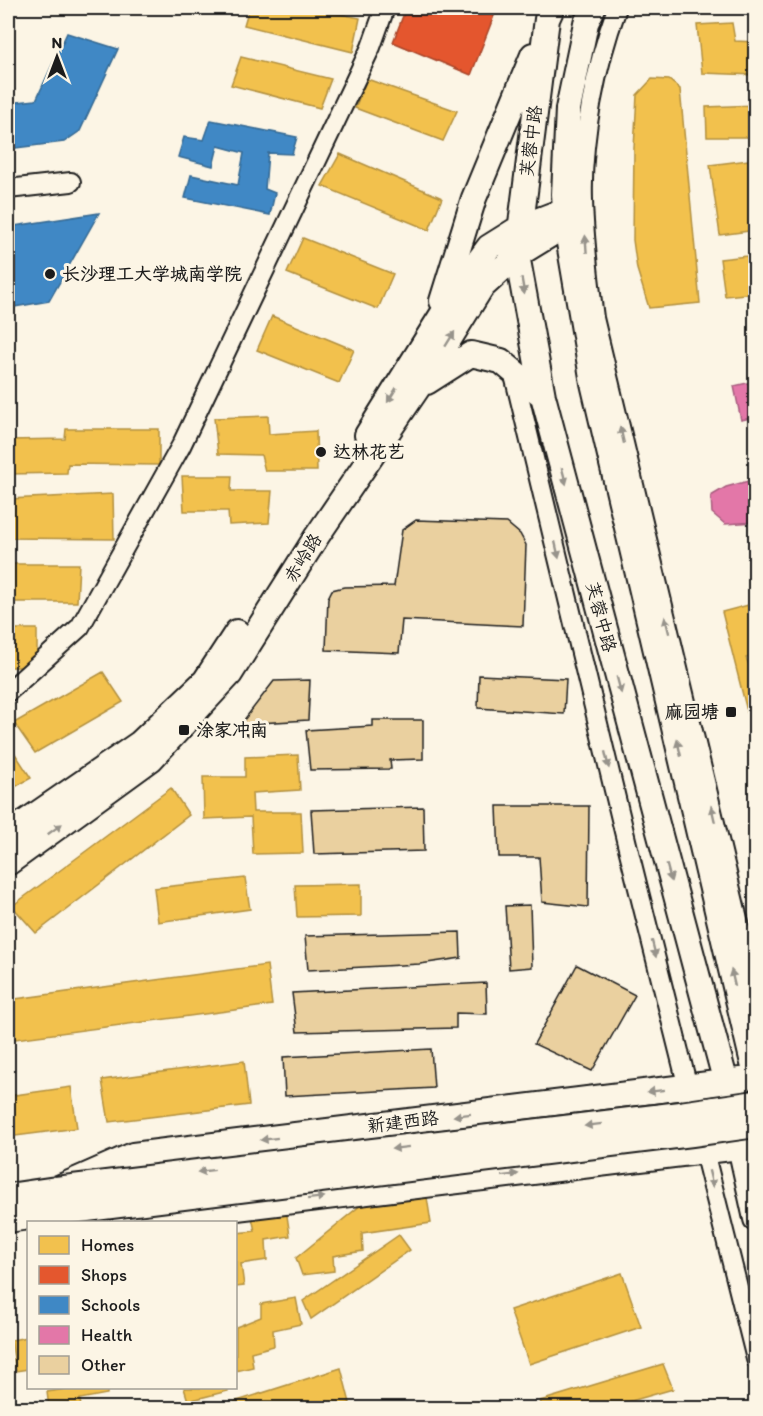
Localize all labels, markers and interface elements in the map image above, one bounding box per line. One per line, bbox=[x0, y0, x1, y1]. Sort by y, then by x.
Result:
north arrow bbox=[27, 27, 87, 87]
text: N bbox=[52, 33, 62, 52]
street label: 芙蓉中路 bbox=[516, 104, 546, 178]
one-way arrow bbox=[581, 234, 591, 253]
place label: 长沙理工大学城南学院 bbox=[62, 263, 242, 285]
marker: 长沙理工大学城南学院 bbox=[43, 267, 57, 281]
one-way arrow bbox=[519, 276, 528, 295]
one-way arrow bbox=[444, 330, 455, 347]
one-way arrow bbox=[387, 387, 398, 403]
one-way arrow bbox=[616, 426, 626, 444]
place label: 达林花艺 bbox=[333, 441, 405, 463]
marker: 达林花艺 bbox=[314, 445, 328, 459]
one-way arrow bbox=[560, 467, 569, 485]
street label: 赤岭路 bbox=[279, 529, 327, 587]
one-way arrow bbox=[552, 541, 562, 559]
street label: 芙蓉中路 bbox=[581, 579, 621, 655]
one-way arrow bbox=[662, 615, 672, 634]
one-way arrow bbox=[615, 676, 625, 694]
place label: 麻园塘 bbox=[665, 701, 719, 723]
marker: 麻园塘 bbox=[724, 705, 738, 719]
place label: 涂家冲南 bbox=[196, 719, 268, 741]
marker: 涂家冲南 bbox=[177, 723, 191, 737]
one-way arrow bbox=[673, 738, 683, 757]
one-way arrow bbox=[602, 751, 612, 769]
one-way arrow bbox=[707, 805, 717, 823]
one-way arrow bbox=[46, 823, 62, 835]
one-way arrow bbox=[665, 864, 675, 882]
one-way arrow bbox=[649, 940, 659, 958]
one-way arrow bbox=[727, 969, 737, 988]
one-way arrow bbox=[646, 1087, 665, 1096]
street label: 新建西路 bbox=[366, 1107, 440, 1137]
one-way arrow bbox=[453, 1110, 472, 1120]
one-way arrow bbox=[584, 1120, 603, 1129]
one-way arrow bbox=[259, 1134, 278, 1143]
one-way arrow bbox=[390, 1143, 409, 1153]
one-way arrow bbox=[197, 1167, 216, 1176]
one-way arrow bbox=[500, 1170, 519, 1180]
one-way arrow bbox=[707, 1170, 717, 1188]
one-way arrow bbox=[306, 1194, 325, 1203]
legend bbox=[27, 1221, 237, 1389]
text: Homes bbox=[81, 1234, 134, 1256]
text: Shops bbox=[81, 1264, 127, 1286]
text: Schools bbox=[81, 1294, 140, 1316]
text: Health bbox=[81, 1324, 133, 1346]
text: Other bbox=[81, 1354, 127, 1376]

